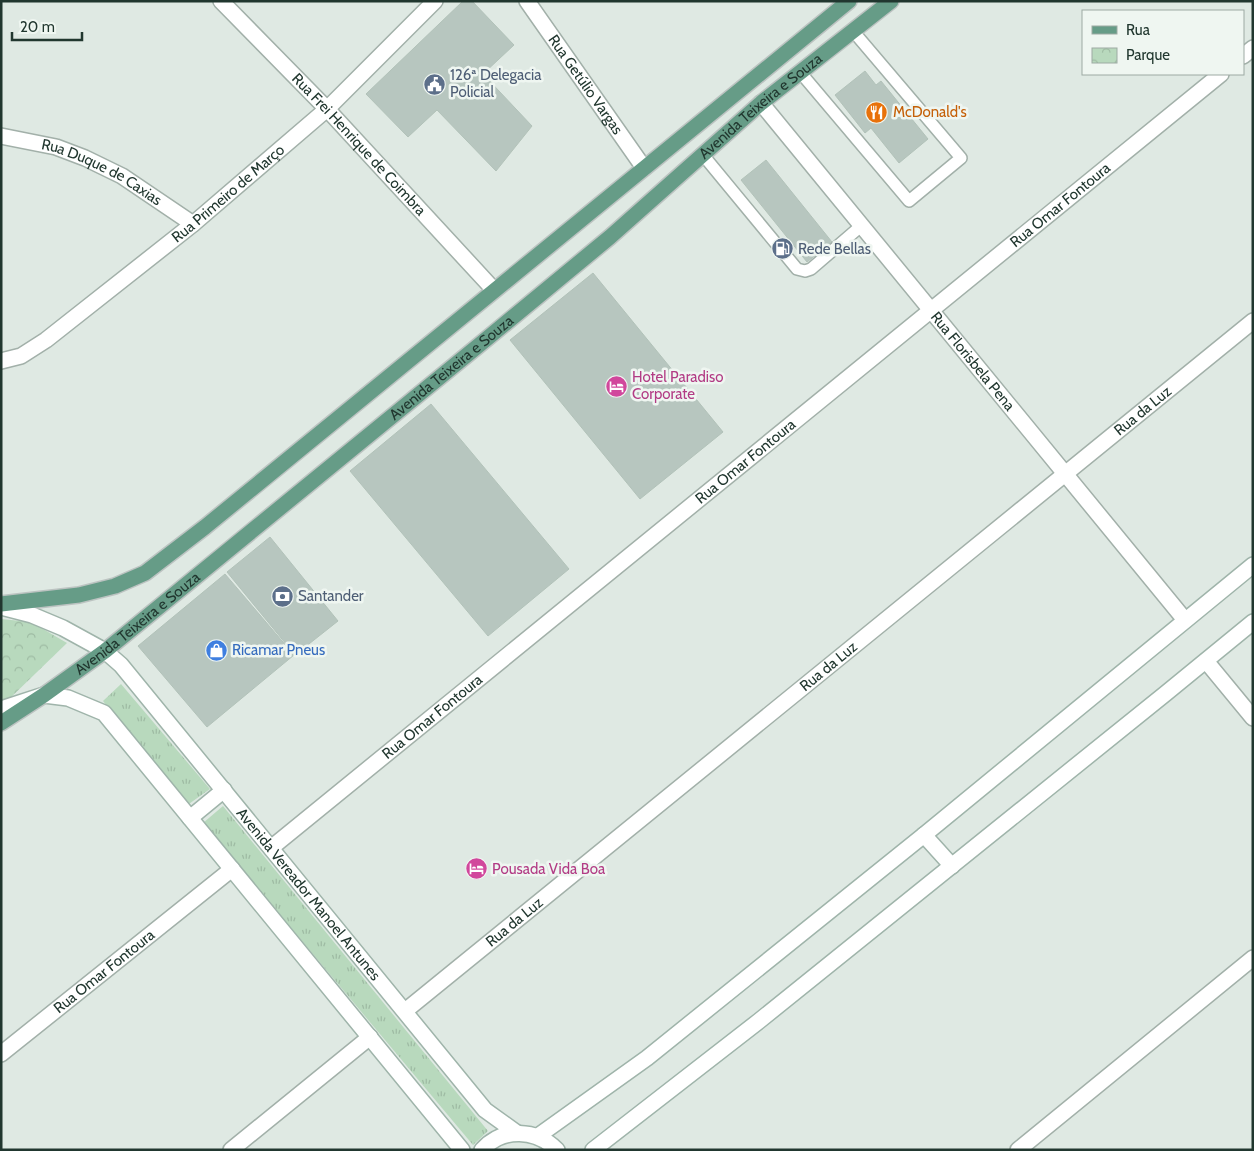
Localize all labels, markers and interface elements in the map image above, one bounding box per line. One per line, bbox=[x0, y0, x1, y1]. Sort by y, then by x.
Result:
scale bar bbox=[12, 10, 82, 42]
legend bbox=[1082, 10, 1244, 75]
text: 20 m bbox=[20, 18, 55, 36]
text: Rua bbox=[1126, 21, 1151, 39]
street label: Rua Getúlio Vargas bbox=[544, 31, 627, 138]
text: Parque bbox=[1126, 46, 1170, 64]
street label: Avenida Teixeira e Souza bbox=[695, 49, 826, 163]
place label: 126ª Delegacia Policial bbox=[450, 66, 542, 101]
street label: Rua Frei Henrique de Coimbra bbox=[288, 70, 430, 220]
public building icon: 126ª Delegacia Policial bbox=[422, 72, 446, 96]
restaurant icon: McDonald's bbox=[865, 100, 889, 124]
place label: McDonald's bbox=[893, 103, 967, 121]
street label: Rua Duque de Caxias bbox=[40, 135, 165, 209]
street label: Rua Primeiro de Março bbox=[168, 141, 288, 246]
street label: Rua Omar Fontoura bbox=[1006, 158, 1115, 251]
fuel station icon: Rede Bellas bbox=[770, 237, 794, 261]
place label: Rede Bellas bbox=[798, 240, 871, 258]
street label: Rua Florisbela Pena bbox=[927, 308, 1019, 415]
street label: Avenida Teixeira e Souza bbox=[386, 311, 518, 424]
place label: Hotel Paradiso Corporate bbox=[632, 368, 723, 403]
hotel icon: Hotel Paradiso Corporate bbox=[604, 374, 628, 398]
street label: Rua da Luz bbox=[1110, 382, 1175, 439]
street label: Rua Omar Fontoura bbox=[692, 415, 800, 508]
street label: Avenida Teixeira e Souza bbox=[71, 568, 204, 679]
bank icon: Santander bbox=[270, 584, 294, 608]
place label: Santander bbox=[298, 587, 364, 605]
shop icon: Ricamar Pneus bbox=[204, 638, 228, 662]
street label: Rua da Luz bbox=[796, 638, 861, 695]
place label: Ricamar Pneus bbox=[232, 641, 325, 659]
street label: Rua Omar Fontoura bbox=[379, 670, 487, 763]
street label: Avenida Vereador Manoel Antunes bbox=[233, 804, 384, 984]
hotel icon: Pousada Vida Boa bbox=[464, 857, 488, 881]
place label: Pousada Vida Boa bbox=[492, 860, 606, 878]
street label: Rua da Luz bbox=[482, 893, 547, 951]
street label: Rua Omar Fontoura bbox=[50, 925, 159, 1017]

